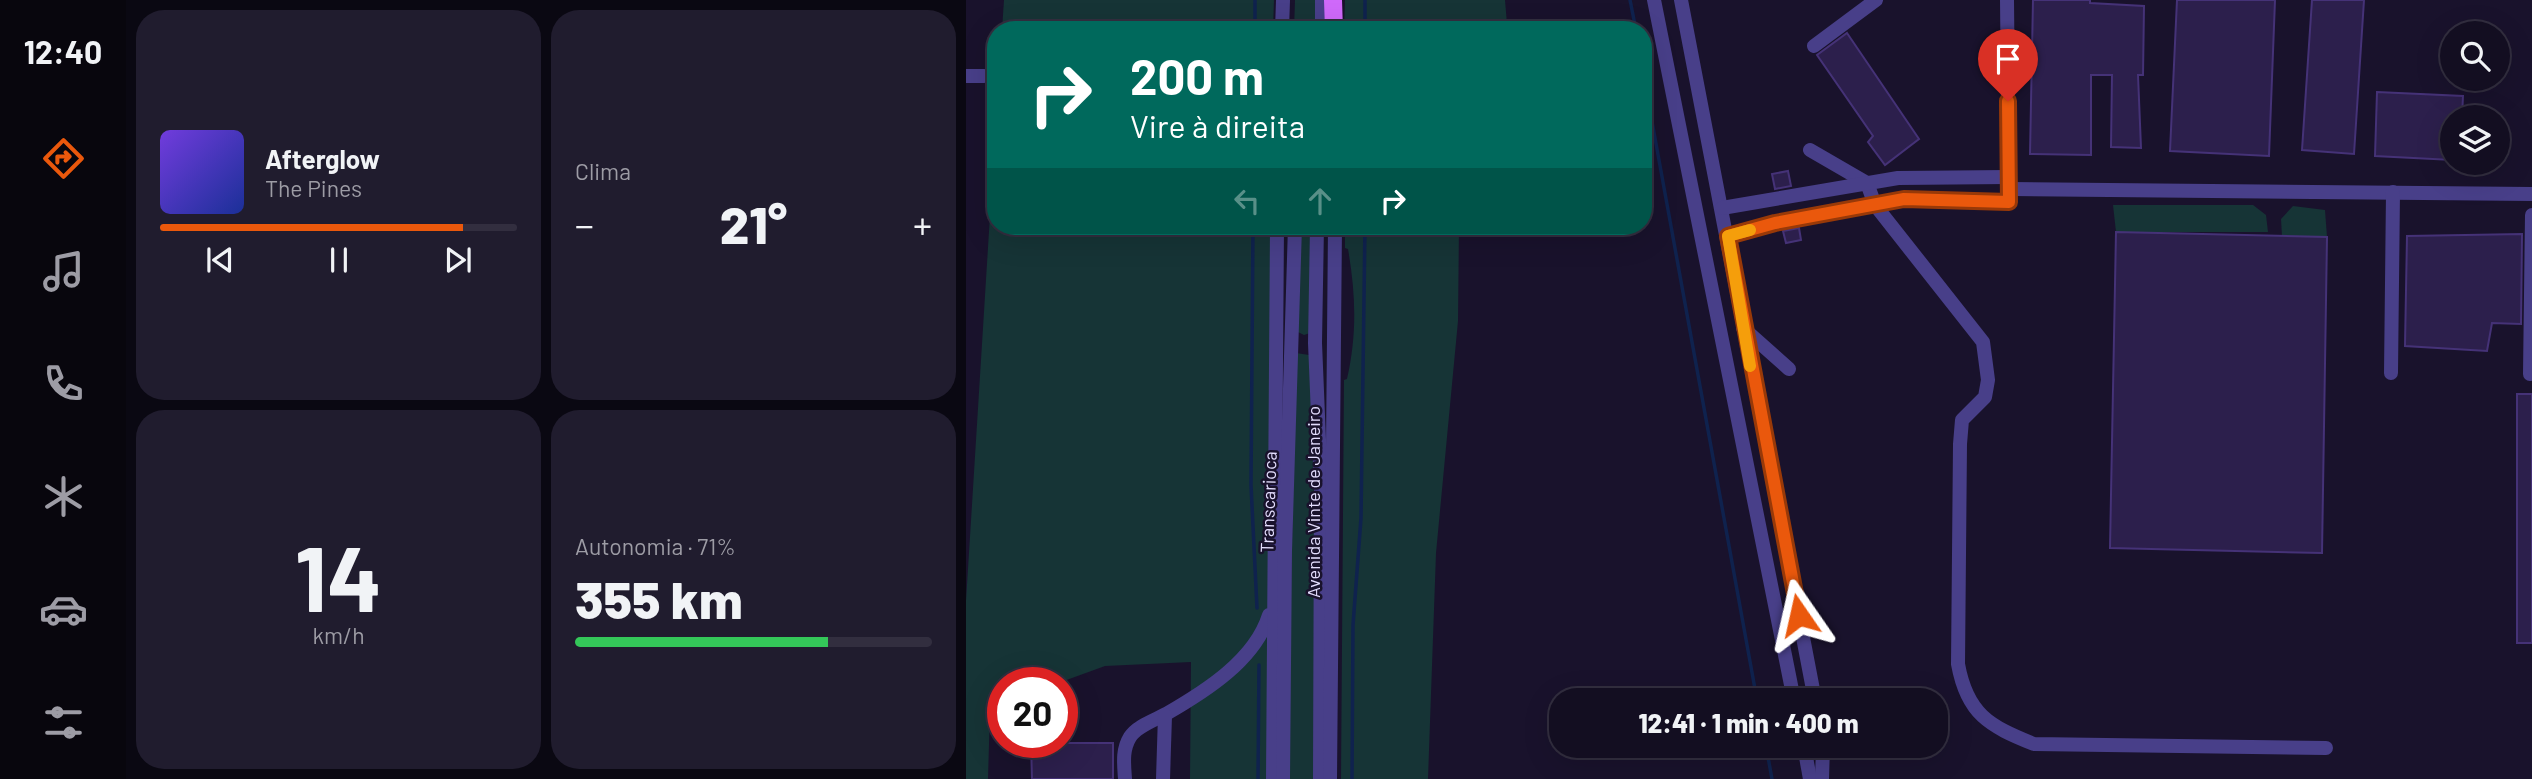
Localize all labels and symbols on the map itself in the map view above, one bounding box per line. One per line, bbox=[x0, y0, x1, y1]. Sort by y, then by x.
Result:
pin bbox=[1978, 29, 2038, 101]
street label: Avenida Vinte de Janeiro bbox=[1302, 406, 1324, 598]
street label: Transcarioca bbox=[1255, 451, 1281, 553]
position arrow bbox=[1762, 578, 1836, 652]
speed limit sign: 20 bbox=[987, 667, 1078, 758]

